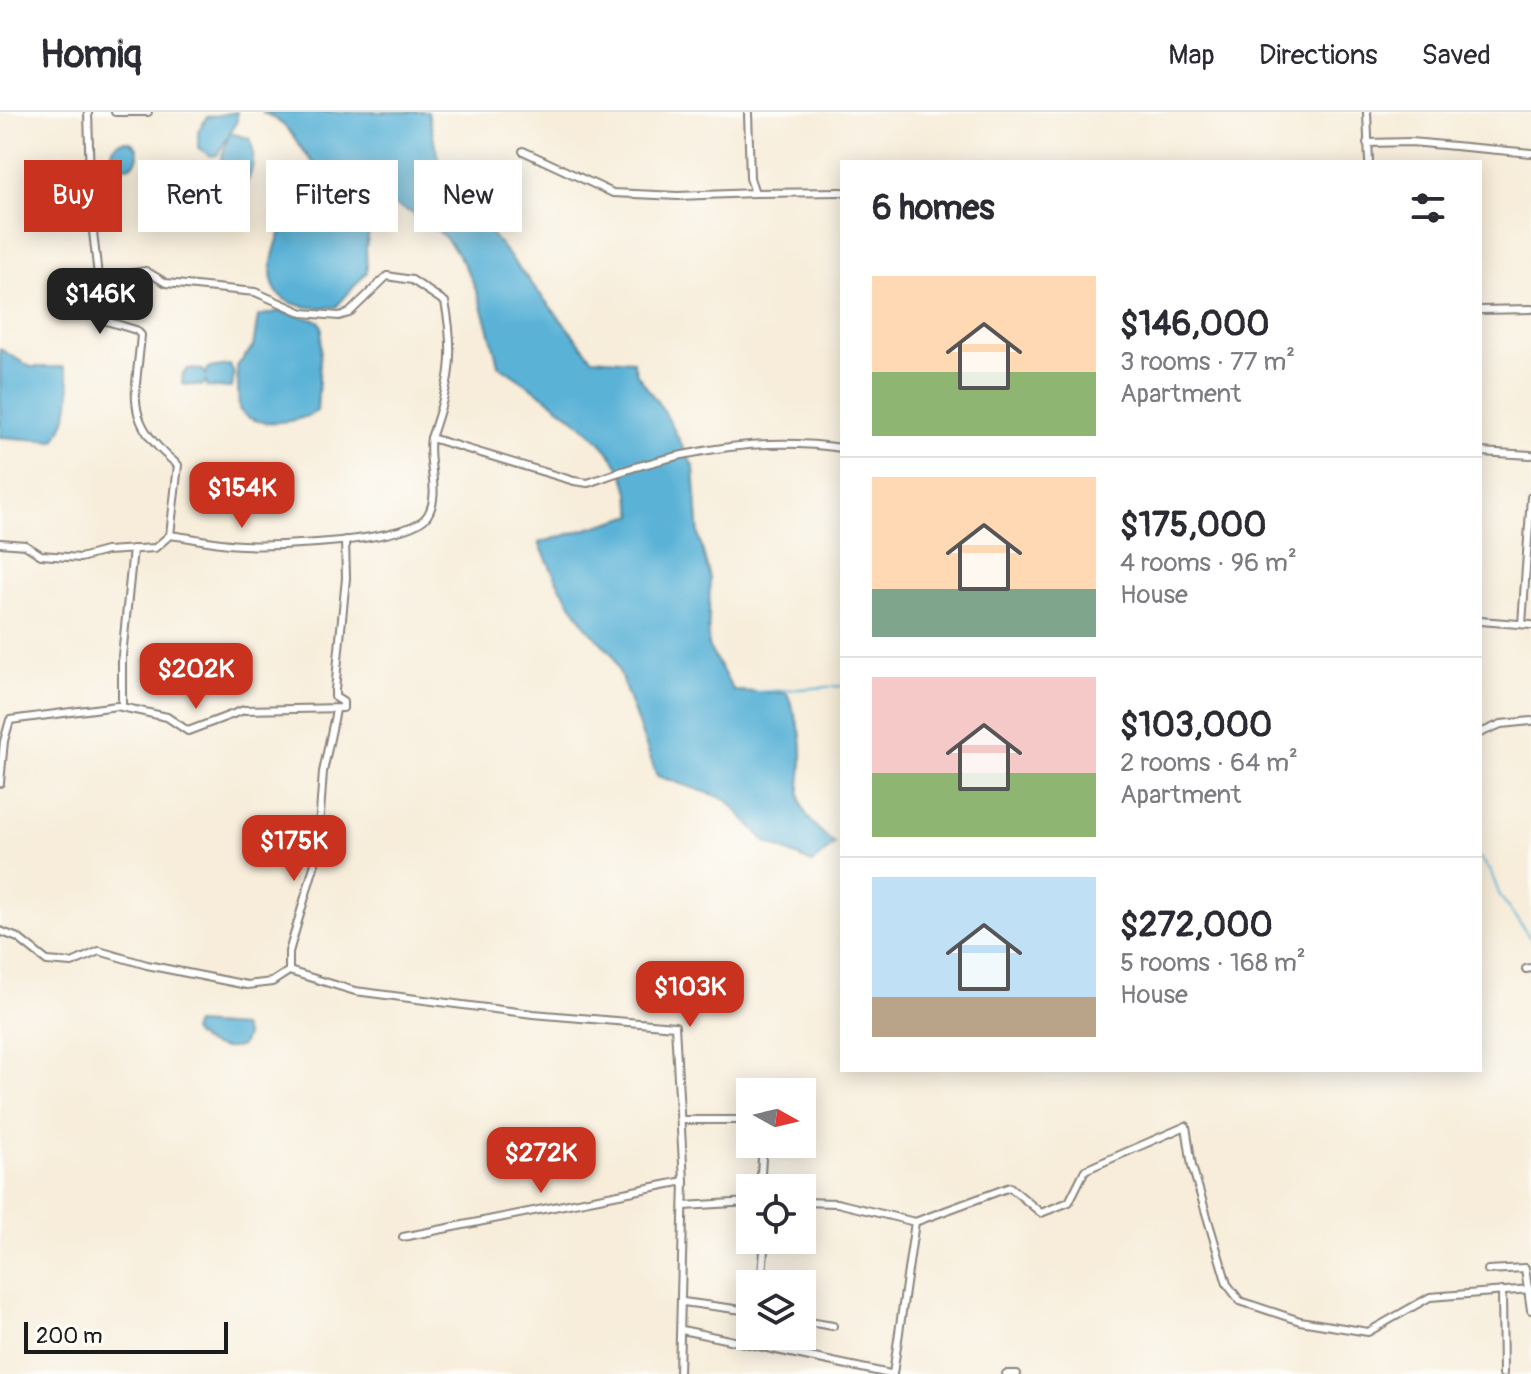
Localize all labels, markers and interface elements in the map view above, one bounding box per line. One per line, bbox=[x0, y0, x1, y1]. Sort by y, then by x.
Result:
text: Homiq bbox=[40, 31, 142, 79]
text: Map bbox=[1168, 38, 1215, 73]
text: Directions bbox=[1259, 38, 1378, 73]
text: Saved bbox=[1422, 38, 1491, 73]
chip: Buy bbox=[24, 160, 122, 232]
chip: Rent bbox=[138, 160, 250, 232]
chip: Filters bbox=[266, 160, 398, 232]
chip: New bbox=[414, 160, 522, 232]
icon: filters bbox=[1406, 186, 1450, 230]
text: 6 homes bbox=[872, 187, 995, 230]
pin: $146K bbox=[44, 268, 156, 336]
text: $146K bbox=[65, 278, 135, 310]
text: $146,000 bbox=[1120, 303, 1270, 346]
icon: home bbox=[936, 308, 1032, 404]
text: 3 rooms · 77 m² bbox=[1120, 346, 1295, 378]
text: Apartment bbox=[1120, 378, 1241, 410]
pin: $154K bbox=[186, 462, 298, 530]
text: $154K bbox=[207, 472, 277, 504]
text: $175,000 bbox=[1120, 504, 1266, 547]
icon: home bbox=[936, 509, 1032, 605]
text: 4 rooms · 96 m² bbox=[1120, 547, 1297, 579]
text: House bbox=[1120, 579, 1188, 611]
pin: $202K bbox=[140, 643, 252, 711]
text: $202K bbox=[158, 653, 234, 685]
text: $103,000 bbox=[1120, 704, 1272, 747]
icon: home bbox=[936, 709, 1032, 805]
text: 2 rooms · 64 m² bbox=[1120, 747, 1298, 779]
text: Apartment bbox=[1120, 779, 1241, 811]
pin: $175K bbox=[238, 815, 350, 883]
text: $175K bbox=[260, 825, 328, 857]
text: $272,000 bbox=[1120, 904, 1273, 947]
icon: home bbox=[936, 909, 1032, 1005]
text: 5 rooms · 168 m² bbox=[1120, 947, 1306, 979]
pin: $103K bbox=[634, 961, 746, 1029]
text: $103K bbox=[654, 971, 726, 1003]
text: House bbox=[1120, 979, 1188, 1011]
north arrow bbox=[736, 1078, 816, 1158]
map controls bbox=[736, 1078, 816, 1350]
pin: $272K bbox=[485, 1127, 597, 1195]
text: $272K bbox=[505, 1137, 577, 1169]
button: locate bbox=[736, 1174, 816, 1254]
button: layers bbox=[736, 1270, 816, 1350]
scale bar bbox=[24, 1318, 228, 1354]
text: 200 m bbox=[36, 1322, 103, 1350]

